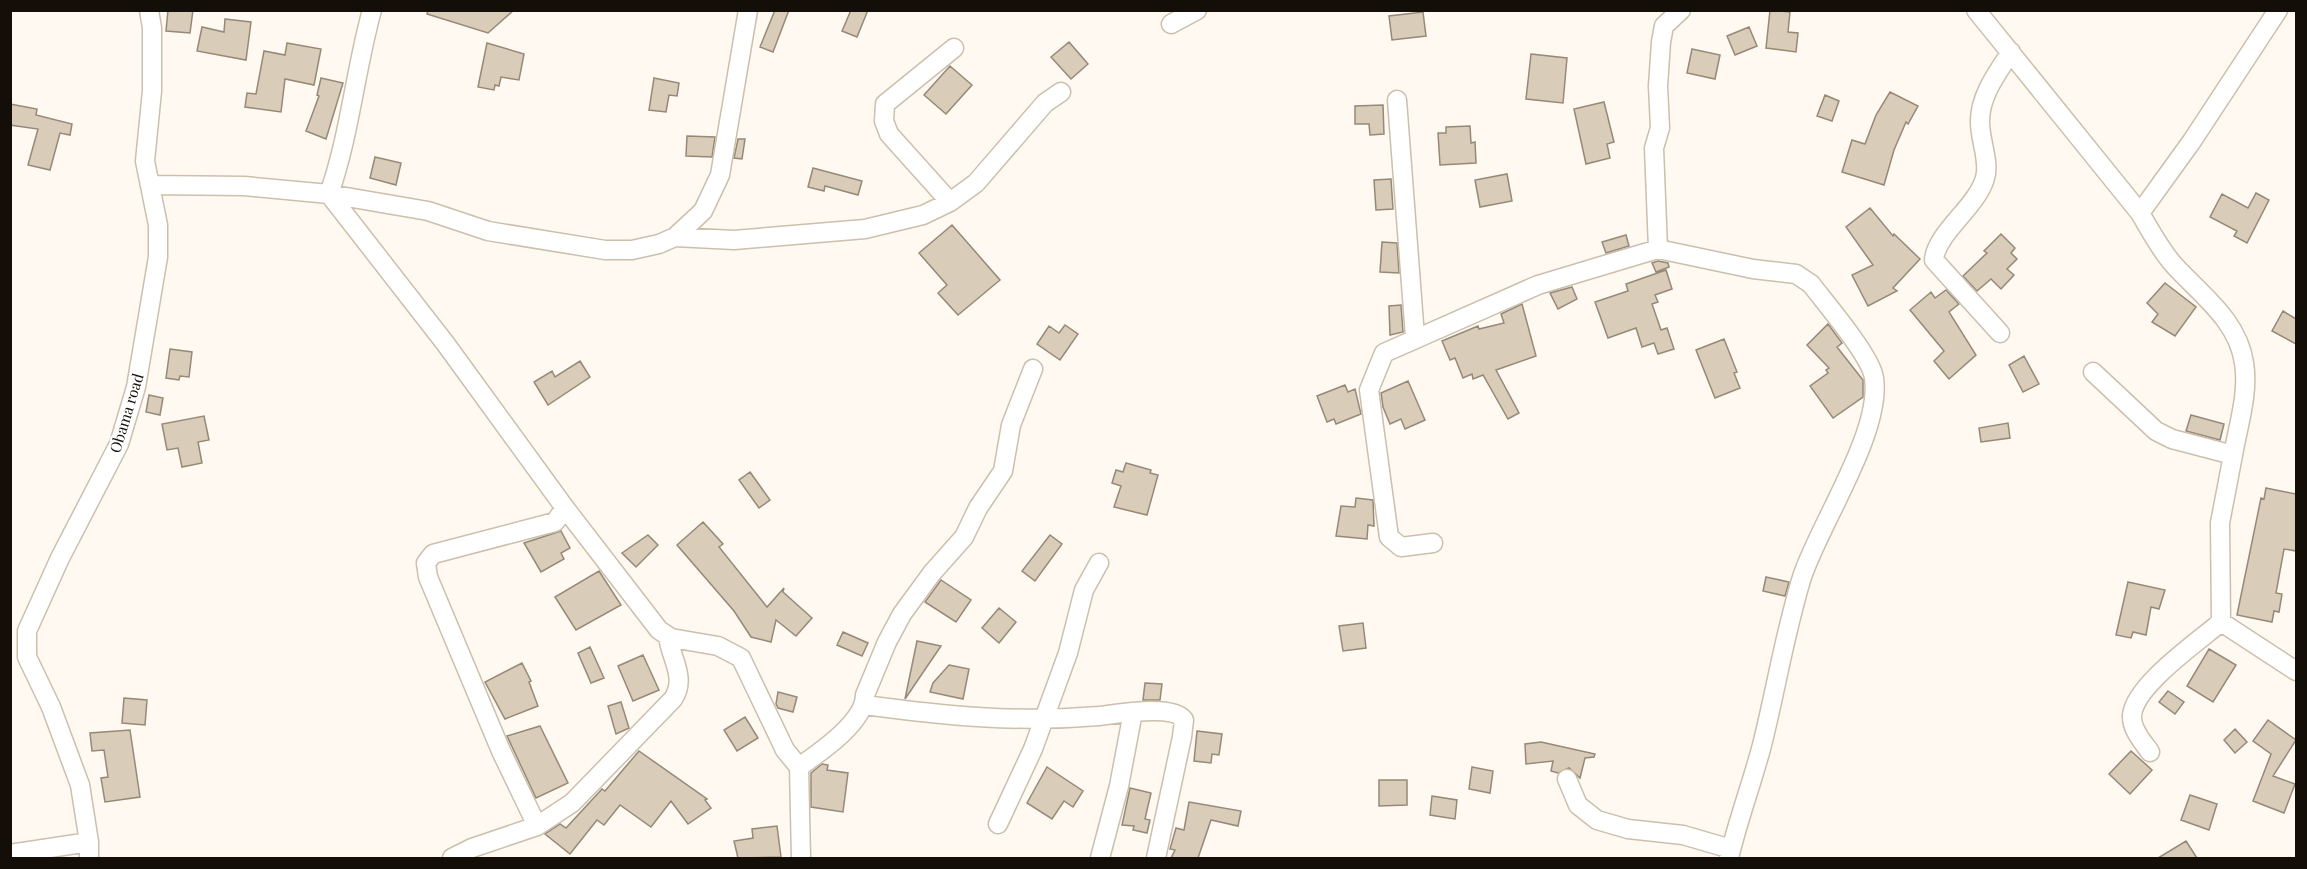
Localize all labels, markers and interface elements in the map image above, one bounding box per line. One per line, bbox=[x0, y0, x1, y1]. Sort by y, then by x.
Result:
street label: Obama road bbox=[104, 371, 148, 455]

